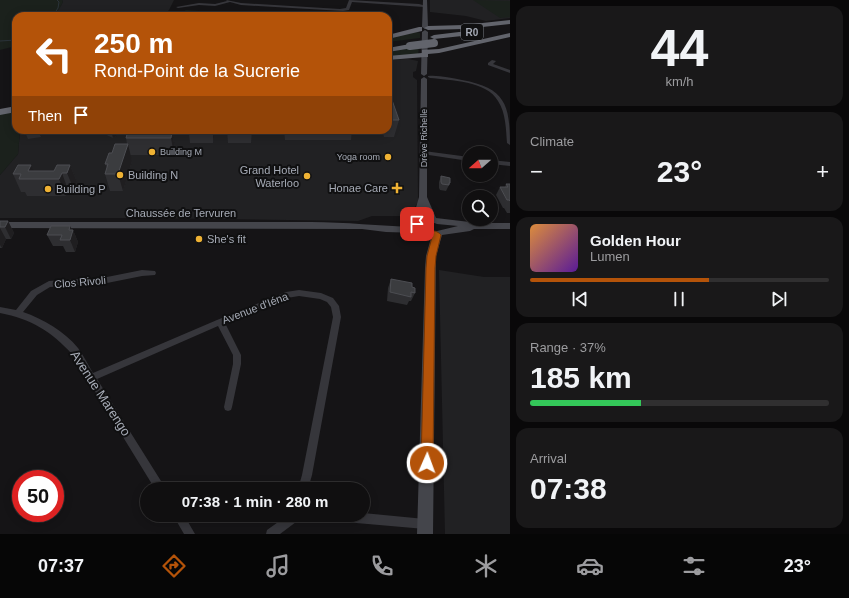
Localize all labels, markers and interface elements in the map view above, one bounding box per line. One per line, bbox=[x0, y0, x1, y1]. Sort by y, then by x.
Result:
text: 44 bbox=[651, 19, 708, 77]
road number: R0 bbox=[461, 24, 483, 40]
icon: left bbox=[28, 28, 80, 80]
text: 250 m bbox=[94, 28, 173, 59]
text: Rond-Point de la Sucrerie bbox=[94, 61, 300, 81]
text: km/h bbox=[665, 74, 694, 89]
icon: arrive bbox=[70, 104, 92, 126]
text: Then bbox=[28, 107, 62, 124]
street label: Drève Richelle bbox=[419, 109, 429, 167]
text: Climate bbox=[530, 134, 574, 149]
north arrow bbox=[462, 146, 498, 182]
map controls bbox=[462, 146, 498, 226]
marker: Building M bbox=[147, 147, 157, 157]
place label: Building M bbox=[160, 147, 202, 157]
place label: Yoga room bbox=[337, 152, 380, 162]
marker: Yoga room bbox=[383, 152, 393, 162]
text: 23° bbox=[657, 155, 702, 188]
text: − bbox=[530, 159, 543, 184]
text: + bbox=[816, 159, 829, 184]
place label: Grand Hotel Waterloo bbox=[240, 164, 299, 189]
place label: Building N bbox=[128, 169, 178, 181]
marker: Building N bbox=[115, 170, 125, 180]
marker: Grand Hotel Waterloo bbox=[302, 171, 312, 181]
place label: Honae Care bbox=[329, 182, 388, 194]
marker: Honae Care bbox=[391, 182, 403, 194]
place label: Building P bbox=[56, 183, 106, 195]
marker: Building P bbox=[43, 184, 53, 194]
button: search bbox=[462, 190, 498, 226]
street label: Chaussée de Tervuren bbox=[126, 207, 236, 219]
pin bbox=[400, 207, 434, 241]
icon: arrive bbox=[406, 213, 428, 235]
text: Golden Hour bbox=[590, 232, 681, 249]
place label: She's fit bbox=[207, 233, 246, 245]
marker: She's fit bbox=[194, 234, 204, 244]
text: Lumen bbox=[590, 249, 630, 264]
street label: Clos Rivoli bbox=[54, 274, 106, 290]
icon: previous bbox=[569, 288, 591, 310]
icon: pause bbox=[668, 288, 690, 310]
icon: next bbox=[768, 288, 790, 310]
street label: Avenue d'Iéna bbox=[220, 290, 291, 326]
text: Range · 37% bbox=[530, 340, 606, 355]
street label: Avenue Marengo bbox=[67, 348, 134, 439]
text: 185 km bbox=[530, 361, 632, 394]
position arrow bbox=[406, 442, 448, 484]
text: Arrival bbox=[530, 451, 567, 466]
speed limit sign: 50 bbox=[12, 470, 64, 522]
text: 07:38 bbox=[530, 472, 607, 505]
text: 07:38 · 1 min · 280 m bbox=[182, 493, 328, 510]
icon: directions bbox=[160, 552, 188, 580]
icon: music bbox=[264, 552, 292, 580]
icon: phone bbox=[368, 552, 396, 580]
icon: climate bbox=[472, 552, 500, 580]
icon: car bbox=[576, 552, 604, 580]
icon: filters bbox=[680, 552, 708, 580]
text: 07:37 bbox=[38, 556, 84, 576]
text: 23° bbox=[784, 556, 811, 576]

